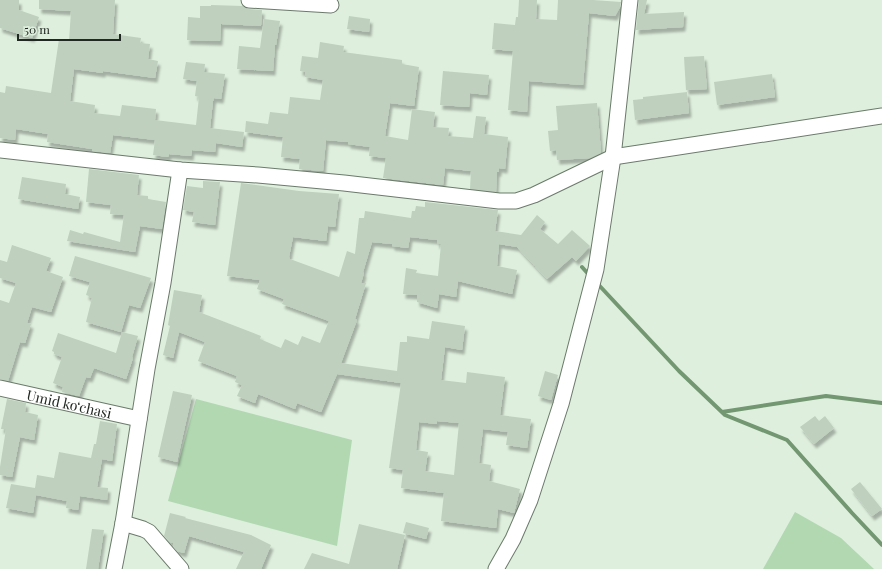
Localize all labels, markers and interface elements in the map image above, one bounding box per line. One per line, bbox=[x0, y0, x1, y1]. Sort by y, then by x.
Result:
scale bar bbox=[18, 16, 120, 42]
text: 50 m bbox=[24, 21, 50, 37]
street label: Umid ko‘chasi bbox=[25, 385, 114, 422]

